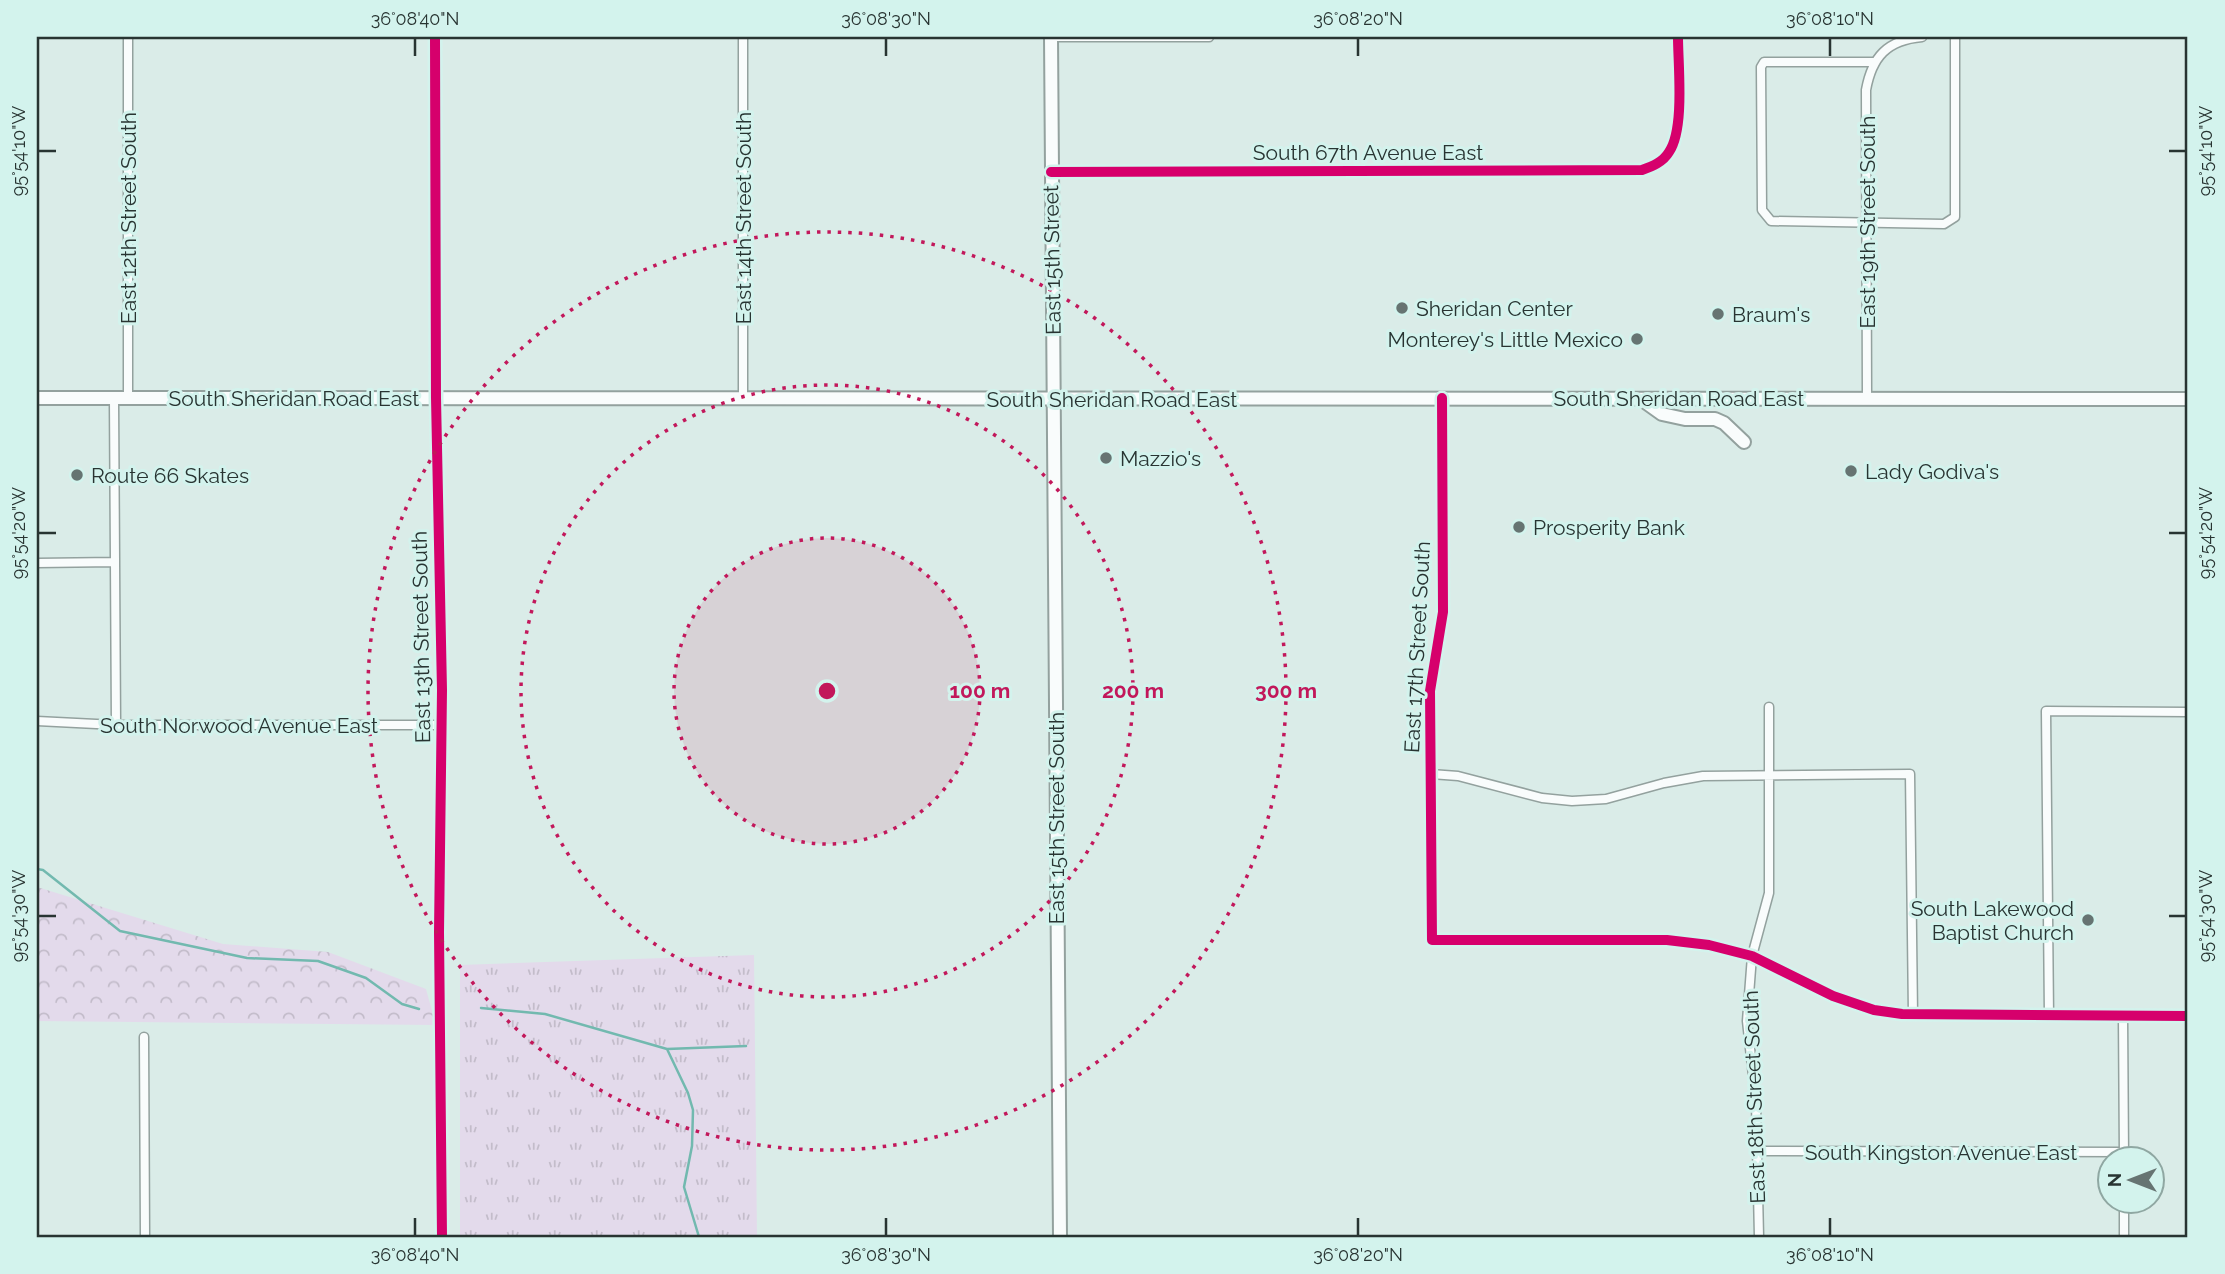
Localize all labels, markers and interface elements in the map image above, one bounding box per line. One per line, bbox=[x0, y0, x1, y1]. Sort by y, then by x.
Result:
text: 36°08'40"N bbox=[371, 8, 459, 29]
text: 36°08'30"N bbox=[841, 8, 931, 29]
text: 36°08'20"N bbox=[1313, 8, 1403, 29]
text: 36°08'10"N bbox=[1786, 8, 1874, 29]
text: 95°54'10"W bbox=[8, 106, 29, 196]
text: 95°54'10"W bbox=[2195, 106, 2216, 196]
street label: East 12th Street South bbox=[116, 112, 141, 324]
street label: East 14th Street South bbox=[731, 112, 756, 324]
street label: East 19th Street South bbox=[1855, 115, 1880, 329]
street label: South 67th Avenue East bbox=[1253, 140, 1483, 165]
street label: East 15th Street bbox=[1038, 185, 1066, 335]
place label: Sheridan Center bbox=[1416, 296, 1573, 321]
marker: Sheridan Center bbox=[1394, 300, 1410, 316]
place label: Braum's bbox=[1732, 302, 1810, 327]
marker: Braum's bbox=[1710, 306, 1726, 322]
place label: Monterey's Little Mexico bbox=[1388, 327, 1623, 352]
marker: Monterey's Little Mexico bbox=[1629, 331, 1645, 347]
street label: South Sheridan Road East bbox=[169, 386, 419, 411]
street label: South Sheridan Road East bbox=[1554, 386, 1804, 411]
street label: South Sheridan Road East bbox=[987, 387, 1237, 412]
place label: Mazzio's bbox=[1120, 446, 1201, 471]
marker: Mazzio's bbox=[1098, 450, 1114, 466]
place label: Lady Godiva's bbox=[1865, 459, 1999, 484]
place label: Route 66 Skates bbox=[91, 463, 249, 488]
marker: Lady Godiva's bbox=[1843, 463, 1859, 479]
marker: Route 66 Skates bbox=[69, 467, 85, 483]
text: 95°54'20"W bbox=[8, 487, 29, 579]
text: 95°54'20"W bbox=[2195, 487, 2216, 579]
place label: Prosperity Bank bbox=[1533, 515, 1685, 540]
marker: Prosperity Bank bbox=[1511, 519, 1527, 535]
street label: East 13th Street South bbox=[407, 531, 435, 743]
street label: East 17th Street South bbox=[1399, 540, 1435, 754]
text: 100 m bbox=[950, 678, 1010, 703]
text: 200 m bbox=[1102, 678, 1164, 703]
text: 300 m bbox=[1255, 678, 1317, 703]
centre of rings bbox=[815, 679, 839, 703]
street label: East 15th Street South bbox=[1044, 712, 1069, 924]
street label: South Norwood Avenue East bbox=[100, 713, 378, 738]
text: 95°54'30"W bbox=[8, 870, 29, 962]
text: 95°54'30"W bbox=[2195, 870, 2216, 962]
place label: South Lakewood Baptist Church bbox=[1911, 896, 2074, 945]
marker: South Lakewood Baptist Church bbox=[2080, 912, 2096, 928]
street label: East 18th Street South bbox=[1738, 990, 1770, 1204]
street label: South Kingston Avenue East bbox=[1805, 1140, 2077, 1165]
north arrow bbox=[2096, 1144, 2166, 1214]
text: N bbox=[2103, 1173, 2125, 1187]
text: 36°08'40"N bbox=[371, 1244, 459, 1265]
text: 36°08'30"N bbox=[841, 1244, 931, 1265]
text: 36°08'20"N bbox=[1313, 1244, 1403, 1265]
text: 36°08'10"N bbox=[1786, 1244, 1874, 1265]

